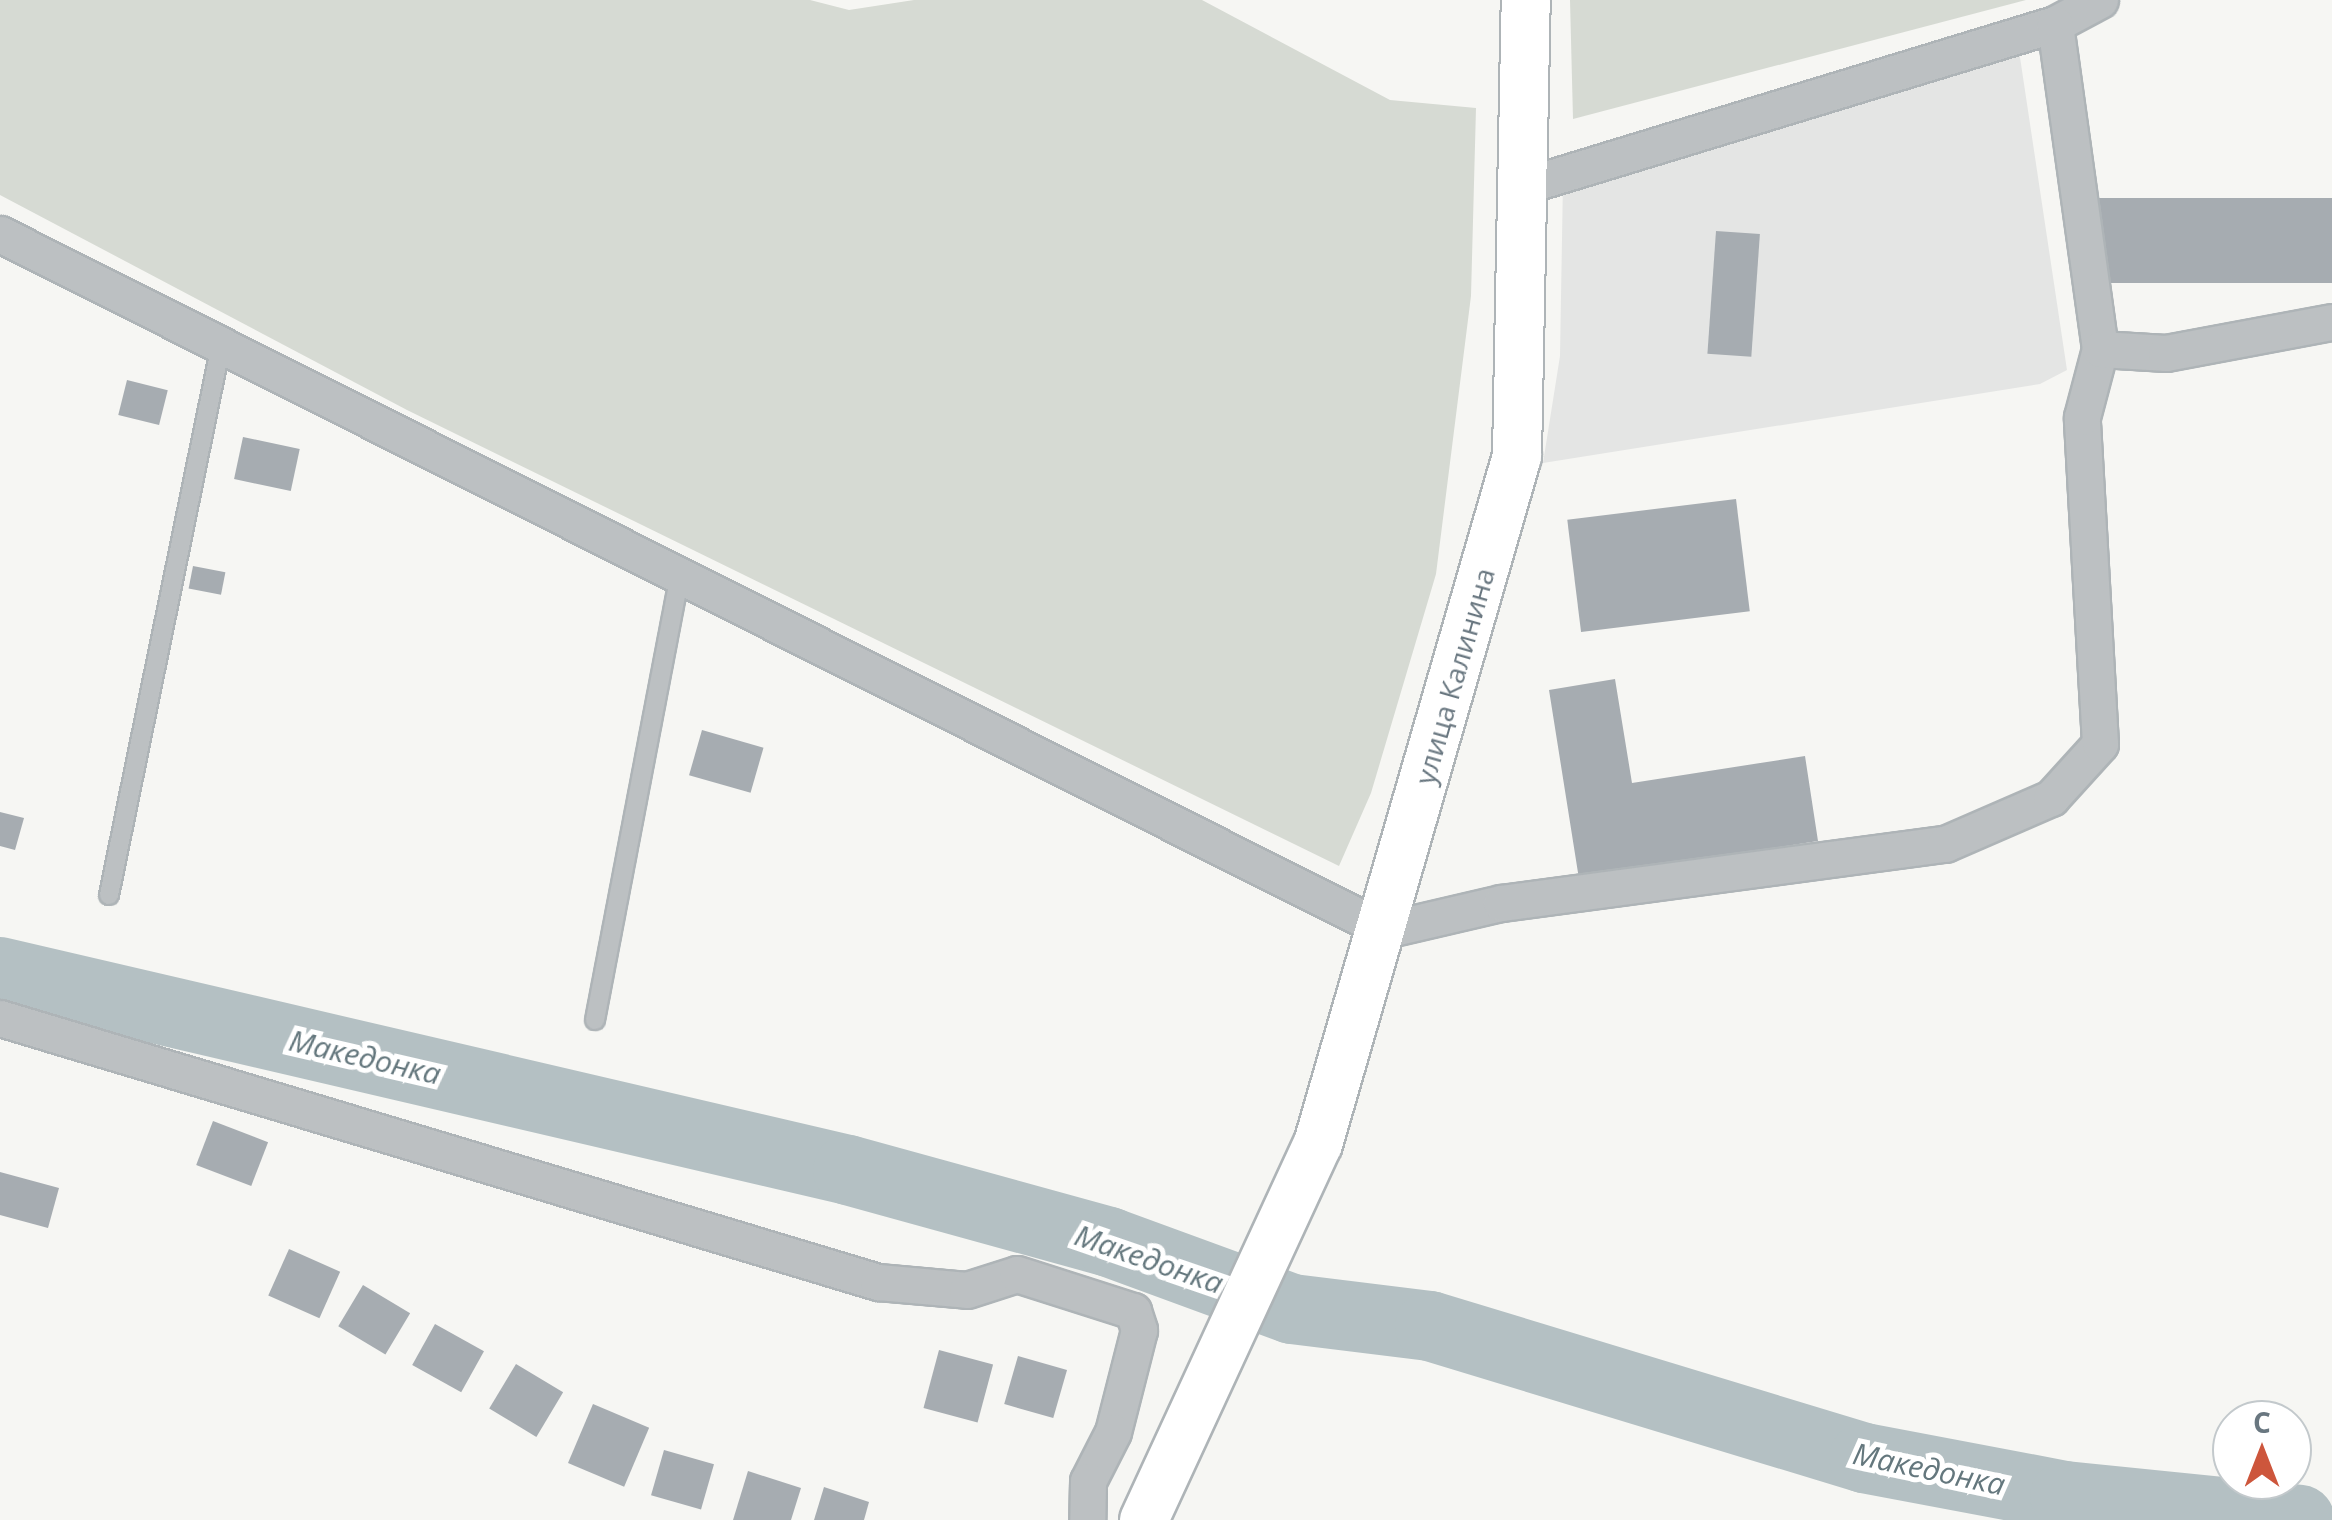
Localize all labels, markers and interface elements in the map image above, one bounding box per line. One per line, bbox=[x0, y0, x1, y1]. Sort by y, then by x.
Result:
street label: улица Калинина bbox=[1407, 564, 1501, 788]
water label: Македонка bbox=[286, 1022, 444, 1092]
water label: Македонка bbox=[1070, 1217, 1228, 1301]
north arrow bbox=[2212, 1400, 2312, 1500]
text: С bbox=[2253, 1403, 2271, 1441]
water label: Македонка bbox=[1850, 1435, 2008, 1503]

